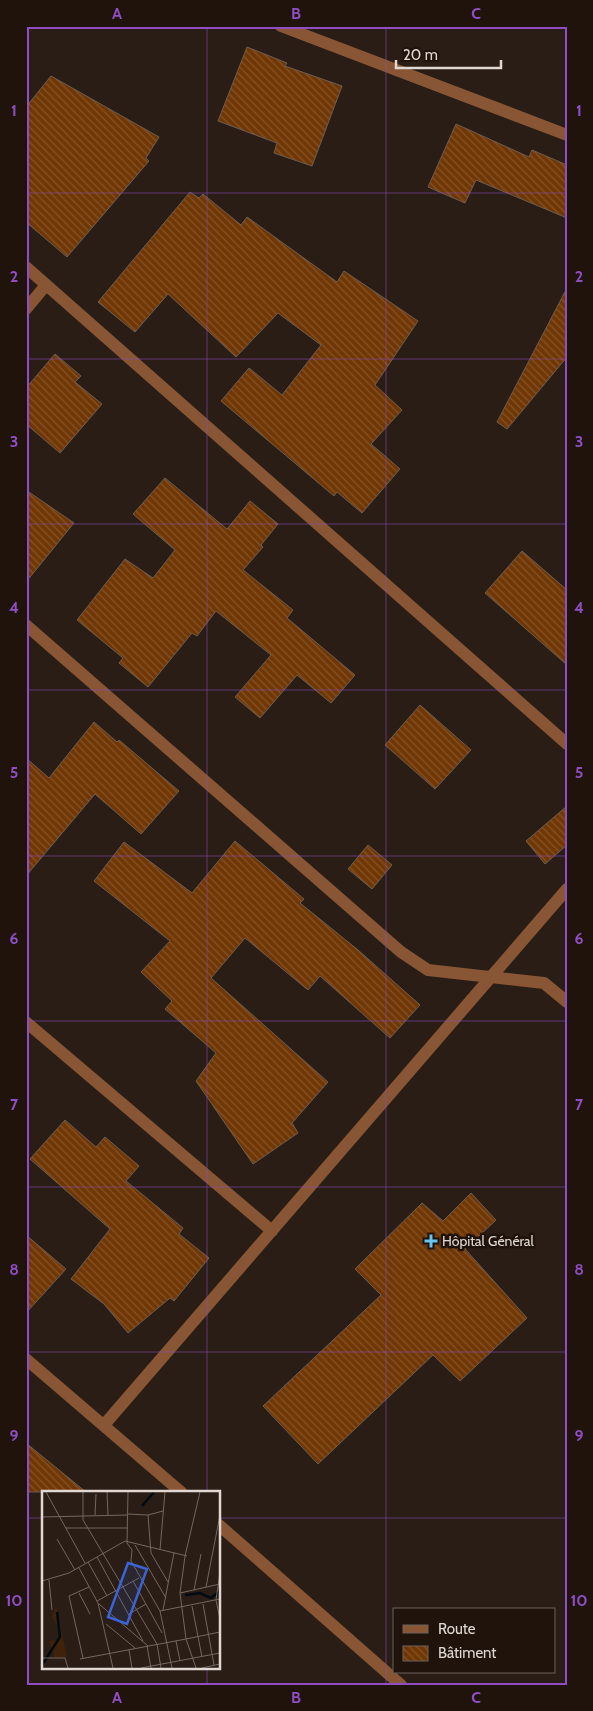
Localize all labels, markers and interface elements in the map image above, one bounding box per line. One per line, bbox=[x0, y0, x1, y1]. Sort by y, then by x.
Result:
text: A bbox=[112, 4, 122, 23]
text: B bbox=[291, 4, 301, 23]
text: C bbox=[471, 4, 481, 23]
scale bar bbox=[396, 38, 500, 70]
text: 20 m bbox=[403, 46, 438, 64]
text: 1 bbox=[11, 101, 17, 120]
text: 1 bbox=[576, 101, 582, 120]
text: 2 bbox=[10, 267, 18, 286]
text: 2 bbox=[575, 267, 583, 286]
text: 3 bbox=[10, 432, 18, 451]
text: 3 bbox=[575, 432, 583, 451]
text: 4 bbox=[9, 598, 19, 617]
text: 4 bbox=[574, 598, 584, 617]
text: 5 bbox=[10, 763, 18, 782]
text: 5 bbox=[575, 763, 583, 782]
text: 6 bbox=[10, 929, 19, 948]
text: 6 bbox=[575, 929, 584, 948]
text: 7 bbox=[10, 1095, 19, 1114]
text: 7 bbox=[575, 1095, 584, 1114]
place label: Hôpital Général bbox=[442, 1232, 535, 1250]
marker: Hôpital Général bbox=[424, 1234, 438, 1248]
text: 8 bbox=[9, 1260, 19, 1279]
text: 8 bbox=[574, 1260, 584, 1279]
text: 9 bbox=[10, 1426, 19, 1445]
text: 9 bbox=[575, 1426, 584, 1445]
inset map bbox=[42, 1491, 220, 1668]
text: 10 bbox=[5, 1591, 23, 1610]
text: 10 bbox=[570, 1591, 588, 1610]
legend bbox=[393, 1608, 556, 1674]
text: Route bbox=[438, 1620, 476, 1638]
text: Bâtiment bbox=[438, 1644, 496, 1662]
text: A bbox=[112, 1688, 122, 1707]
text: B bbox=[291, 1688, 301, 1707]
text: C bbox=[471, 1688, 481, 1707]

